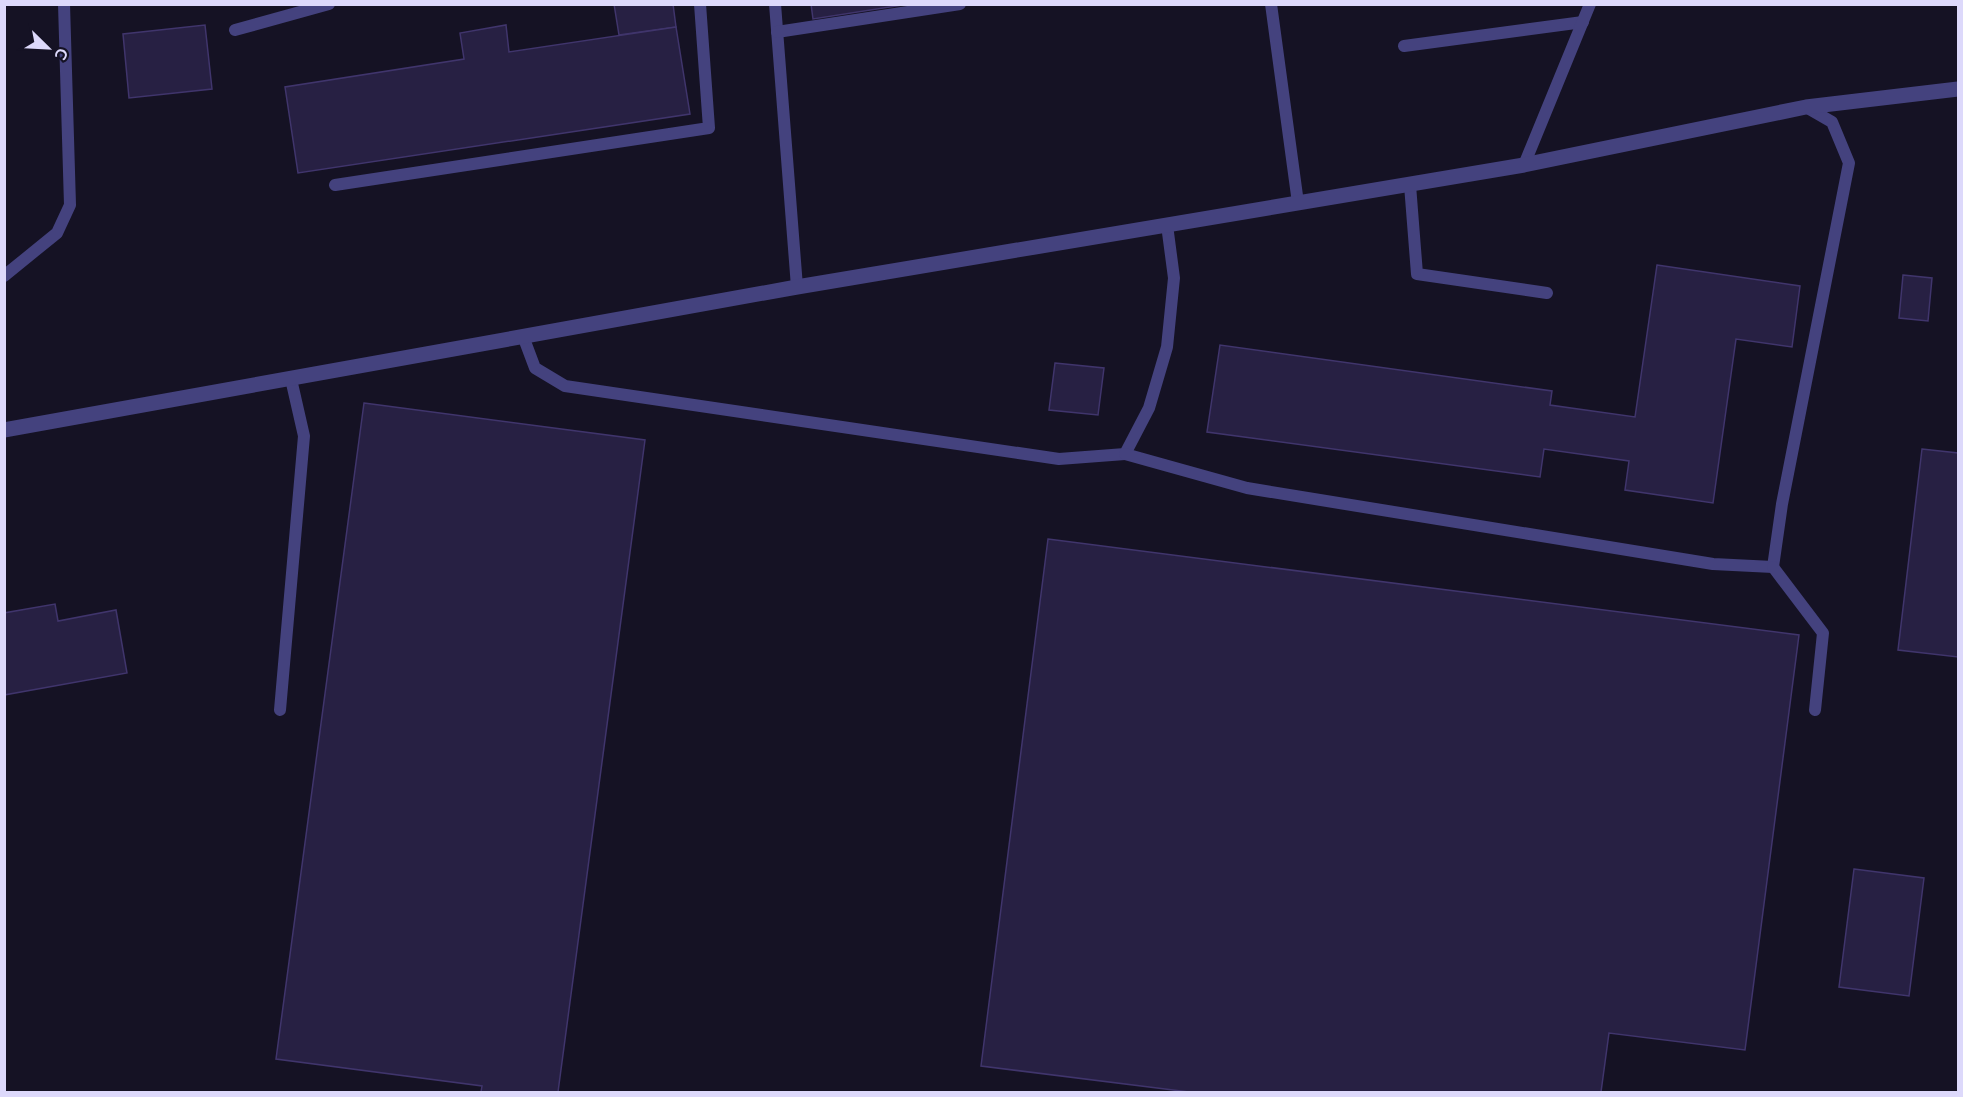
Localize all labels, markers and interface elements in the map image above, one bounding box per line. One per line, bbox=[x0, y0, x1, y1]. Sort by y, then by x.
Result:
north arrow bbox=[18, 18, 78, 78]
text: С bbox=[48, 44, 73, 63]

